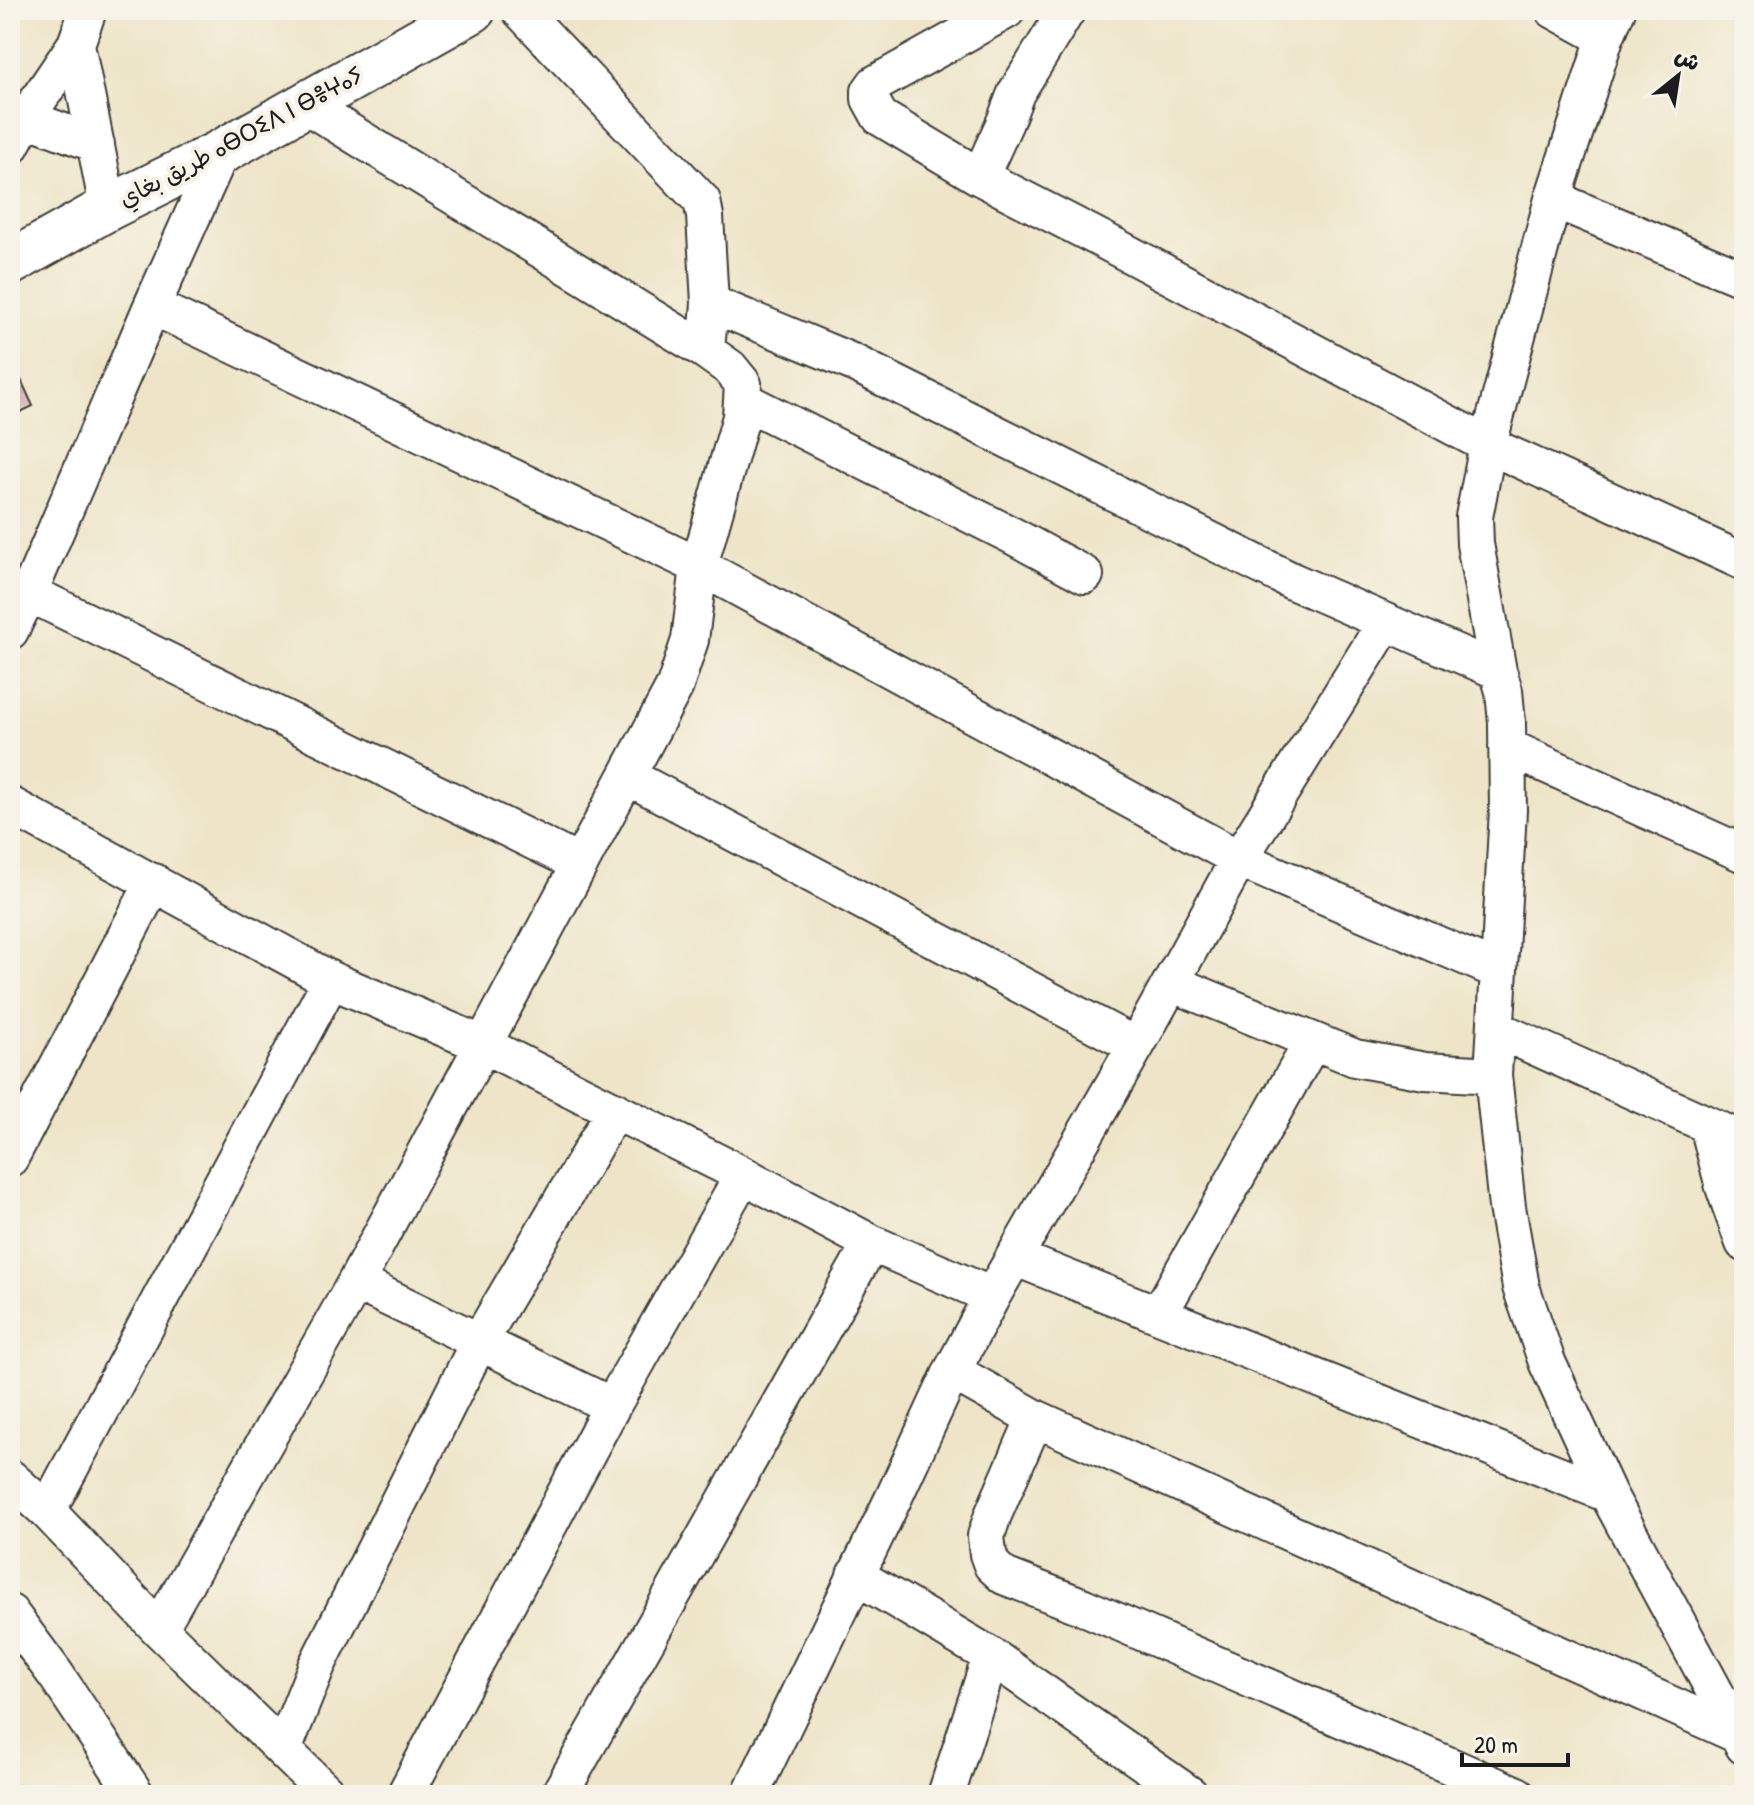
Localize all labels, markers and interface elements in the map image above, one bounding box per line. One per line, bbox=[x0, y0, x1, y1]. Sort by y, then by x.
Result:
north arrow bbox=[1638, 36, 1718, 116]
text: ش bbox=[1670, 40, 1706, 78]
street label: طريق بغاي ⴰⴱⵔⵉⴷ ⵏ ⴱⴻⵖⴰⵢ bbox=[113, 58, 369, 216]
scale bar bbox=[1462, 1717, 1568, 1767]
text: 20 m bbox=[1474, 1728, 1518, 1760]

